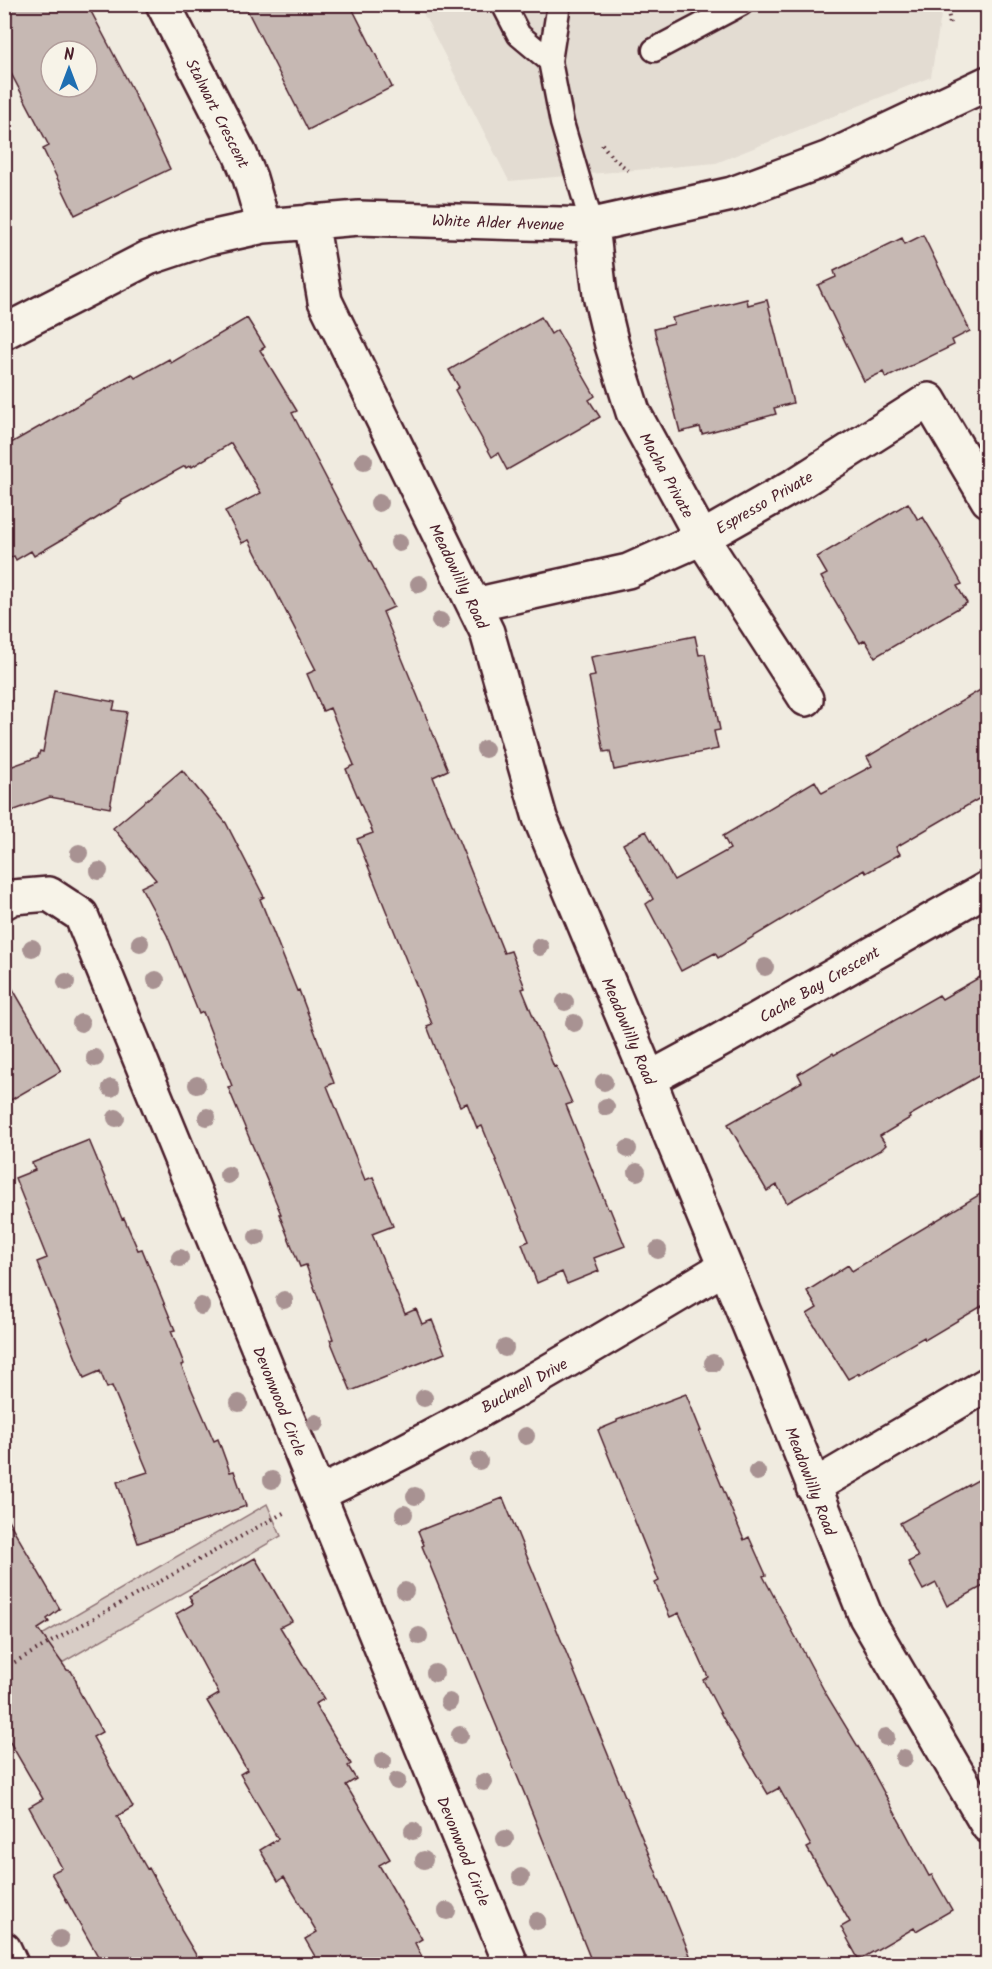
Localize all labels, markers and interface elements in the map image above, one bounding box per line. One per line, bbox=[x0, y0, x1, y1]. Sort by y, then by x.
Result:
north arrow bbox=[39, 39, 99, 99]
text: N bbox=[64, 43, 74, 68]
street label: Stalwart Crescent bbox=[178, 54, 255, 174]
street label: White Alder Avenue bbox=[431, 209, 565, 238]
street label: Mocha Private bbox=[632, 428, 700, 523]
street label: Espresso Private bbox=[711, 465, 818, 541]
street label: Meadowlilly Road bbox=[421, 520, 495, 635]
street label: Cache Bay Crescent bbox=[755, 940, 886, 1030]
street label: Meadowlilly Road bbox=[594, 974, 662, 1090]
street label: Devonwood Circle bbox=[245, 1343, 312, 1460]
street label: Bucknell Drive bbox=[477, 1352, 573, 1420]
street label: Meadowlilly Road bbox=[777, 1423, 842, 1541]
street label: Devonwood Circle bbox=[429, 1793, 496, 1910]

